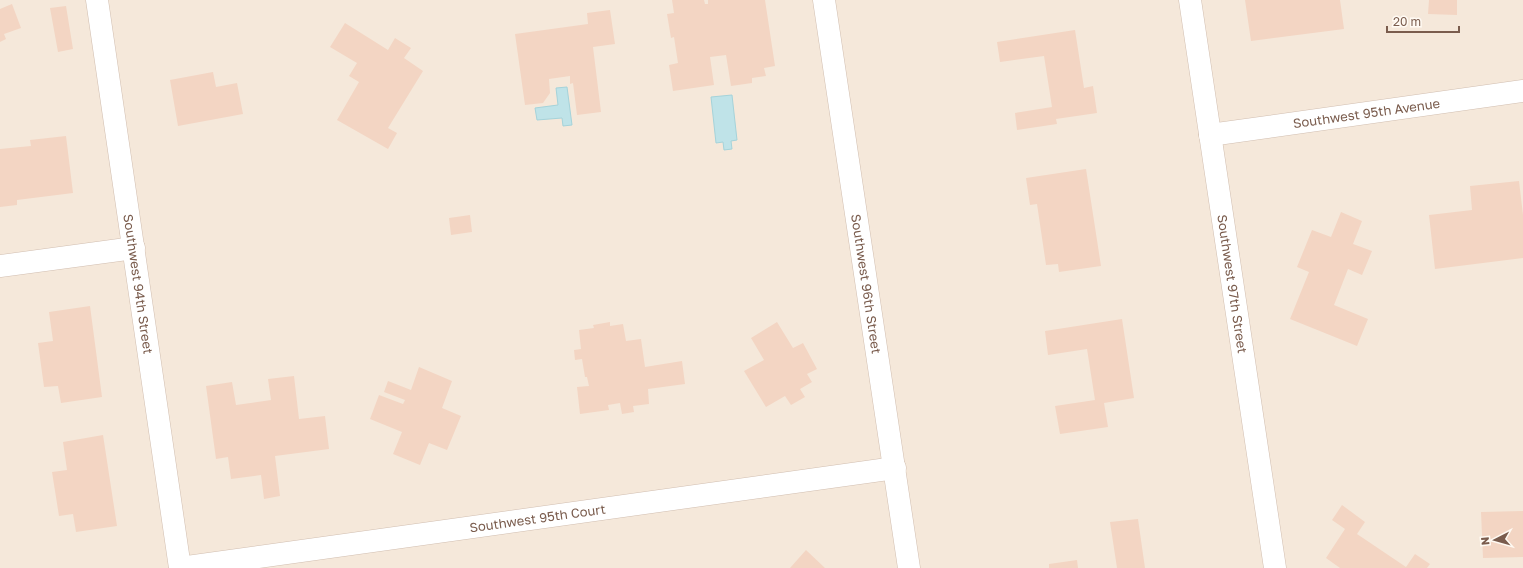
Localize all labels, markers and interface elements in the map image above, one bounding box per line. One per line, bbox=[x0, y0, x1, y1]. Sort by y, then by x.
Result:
scale bar bbox=[1387, 8, 1459, 34]
text: 20 m bbox=[1393, 14, 1421, 29]
street label: Southwest 95th Avenue bbox=[1292, 95, 1441, 131]
street label: Southwest 94th Street bbox=[120, 213, 157, 355]
street label: Southwest 96th Street bbox=[848, 213, 885, 355]
street label: Southwest 97th Street bbox=[1214, 213, 1251, 354]
street label: Southwest 95th Court bbox=[468, 501, 607, 535]
north arrow bbox=[1475, 520, 1515, 560]
text: N bbox=[1478, 536, 1491, 546]

